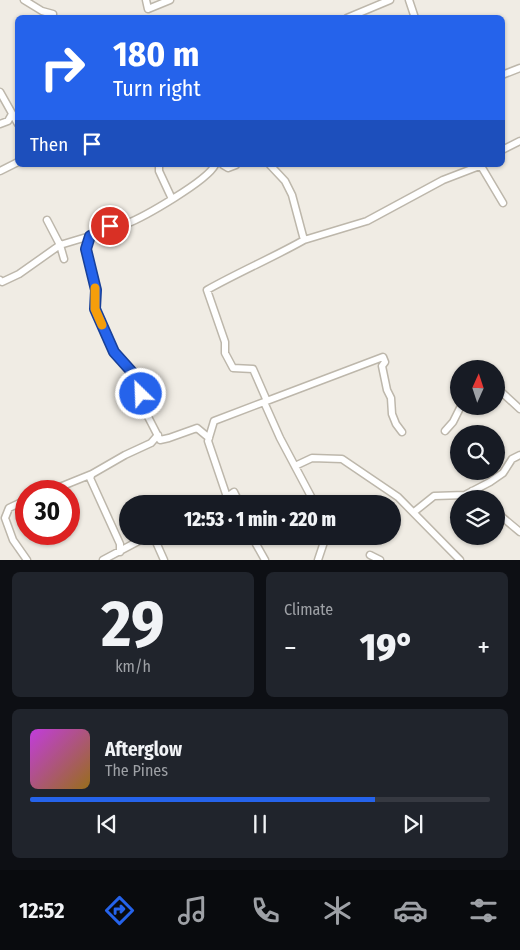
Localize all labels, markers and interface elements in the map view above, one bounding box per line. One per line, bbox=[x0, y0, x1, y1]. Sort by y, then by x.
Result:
text: 180 m bbox=[113, 33, 199, 75]
icon: right bbox=[30, 35, 95, 100]
text: Turn right bbox=[113, 75, 201, 102]
icon: arrive bbox=[78, 130, 106, 158]
text: Then bbox=[30, 133, 68, 156]
pin bbox=[89, 205, 131, 247]
icon: arrive bbox=[96, 212, 124, 240]
north arrow bbox=[450, 360, 505, 415]
map controls bbox=[450, 360, 505, 545]
position arrow bbox=[114, 367, 166, 419]
button: search bbox=[450, 425, 505, 480]
speed limit sign: 30 bbox=[15, 480, 80, 545]
button: layers bbox=[450, 490, 505, 545]
text: 12:53 · 1 min · 220 m bbox=[184, 508, 336, 531]
text: 29 bbox=[101, 585, 165, 663]
text: Climate bbox=[284, 600, 333, 619]
text: 19° bbox=[360, 624, 414, 670]
text: − bbox=[284, 631, 297, 664]
text: + bbox=[477, 631, 490, 664]
text: km/h bbox=[115, 657, 151, 676]
text: Afterglow bbox=[105, 738, 182, 761]
text: The Pines bbox=[105, 761, 168, 780]
icon: previous bbox=[93, 810, 121, 838]
icon: pause bbox=[246, 810, 274, 838]
icon: next bbox=[399, 810, 427, 838]
icon: directions bbox=[102, 893, 137, 928]
icon: music bbox=[175, 893, 210, 928]
icon: phone bbox=[248, 893, 283, 928]
icon: climate bbox=[320, 893, 355, 928]
icon: car bbox=[393, 893, 428, 928]
icon: filters bbox=[466, 893, 501, 928]
text: 12:52 bbox=[19, 897, 64, 924]

